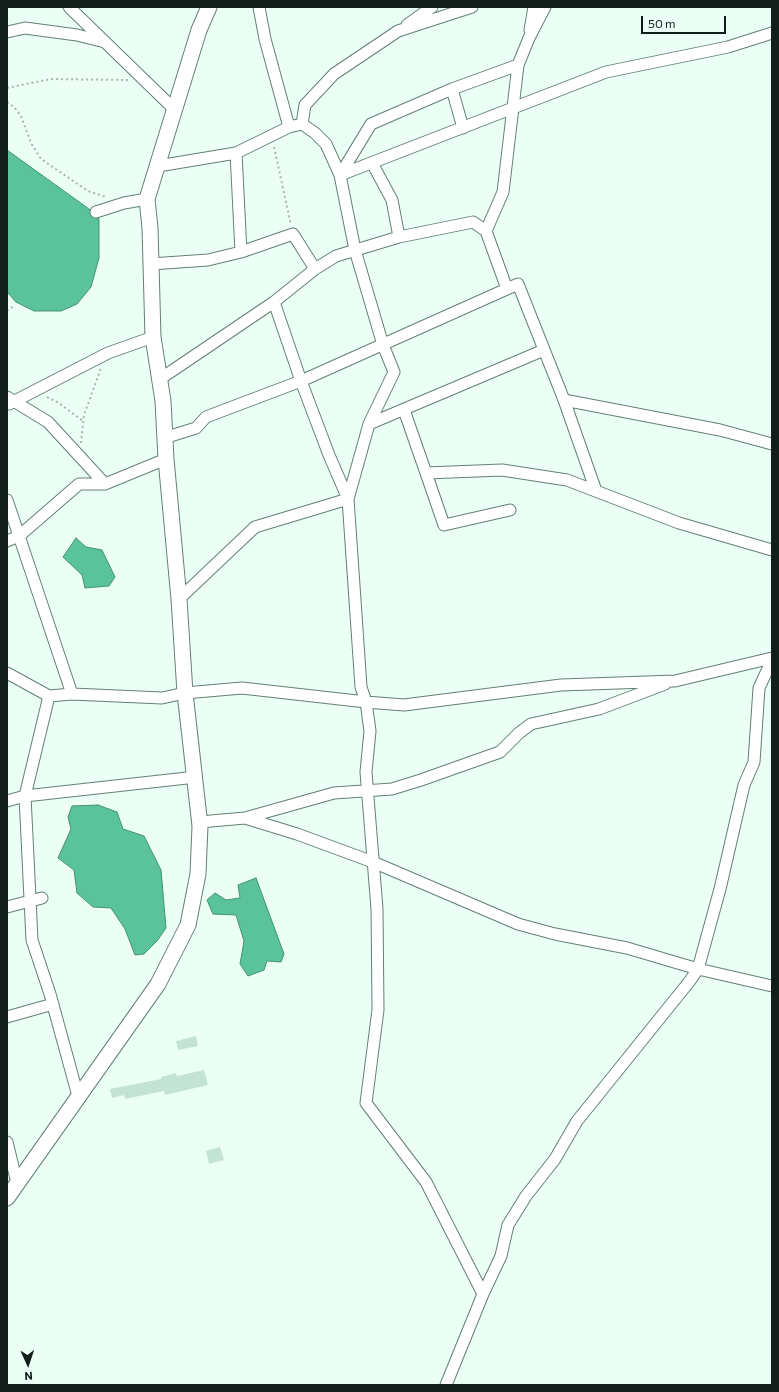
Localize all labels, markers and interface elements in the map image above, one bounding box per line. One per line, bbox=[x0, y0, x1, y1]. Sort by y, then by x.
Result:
scale bar bbox=[643, 8, 728, 34]
text: 50 m bbox=[648, 16, 676, 30]
north arrow bbox=[8, 1344, 48, 1384]
text: N bbox=[24, 1370, 33, 1383]

